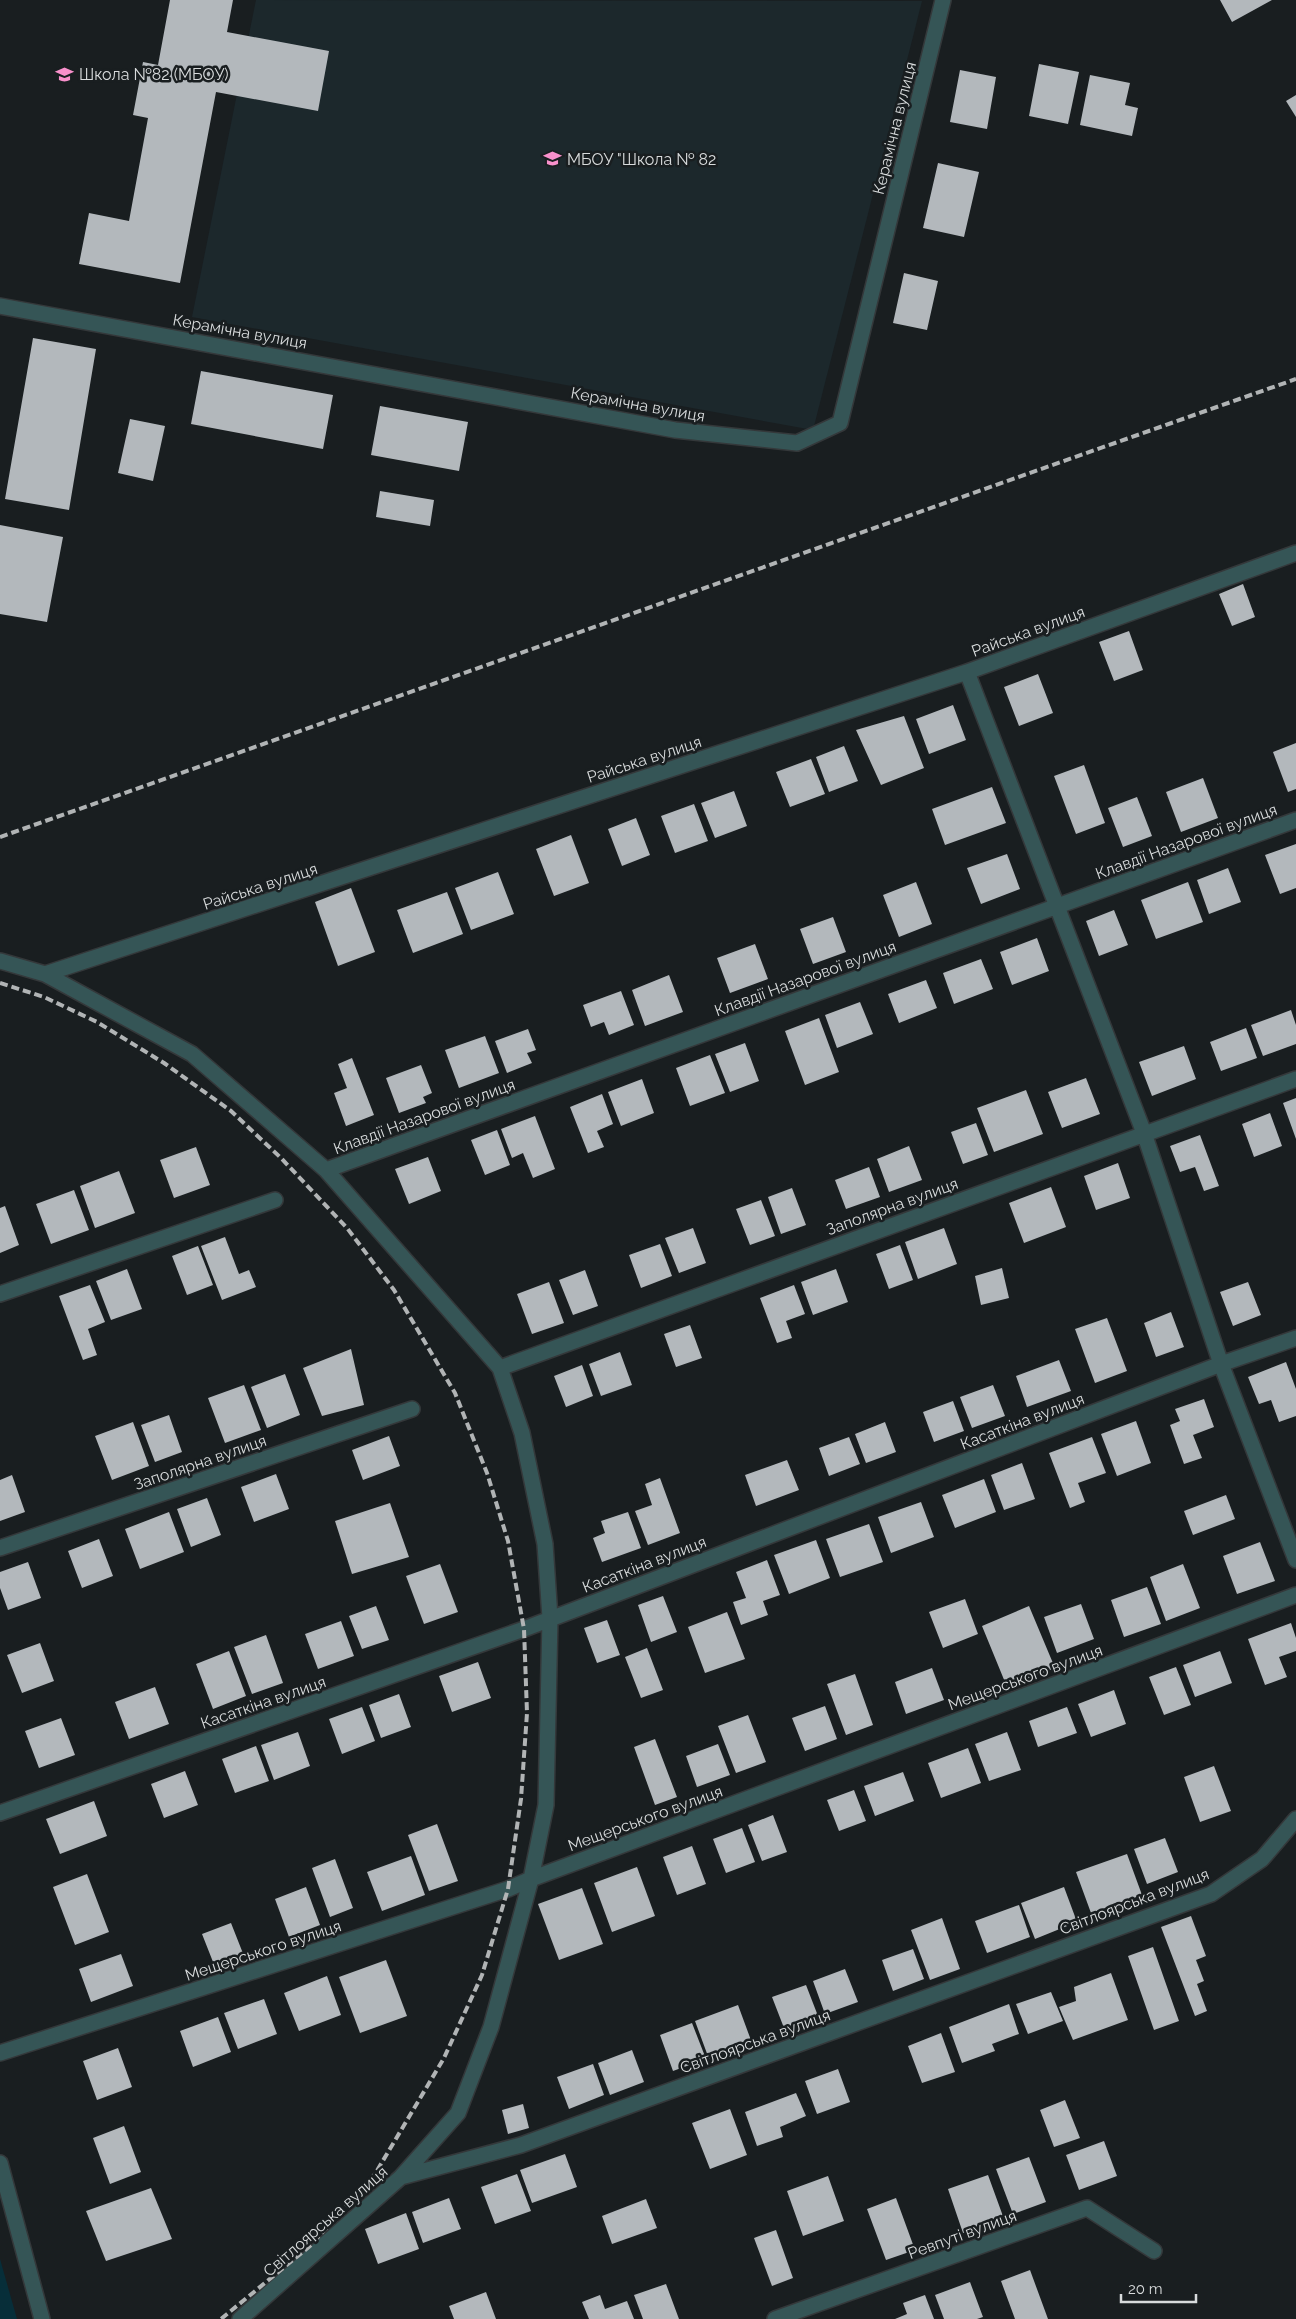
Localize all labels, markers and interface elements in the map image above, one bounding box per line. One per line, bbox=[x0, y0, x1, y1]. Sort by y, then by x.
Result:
street label: Керамічна вулиця bbox=[869, 60, 920, 196]
school or university icon: Школа №82 (МБОУ) bbox=[55, 64, 75, 84]
place label: Школа №82 (МБОУ) bbox=[79, 65, 229, 84]
school or university icon: МБОУ "Школа № 82 bbox=[543, 149, 563, 169]
place label: МБОУ "Школа № 82 bbox=[567, 150, 716, 169]
street label: Керамічна вулиця bbox=[171, 310, 309, 353]
street label: Керамічна вулиця bbox=[569, 383, 707, 426]
street label: Райська вулиця bbox=[969, 602, 1087, 661]
street label: Райська вулиця bbox=[585, 732, 704, 787]
street label: Клавдії Назарової вулиця bbox=[1093, 800, 1280, 883]
street label: Райська вулиця bbox=[201, 859, 320, 914]
street label: Клавдії Назарової вулиця bbox=[712, 937, 899, 1020]
street label: Клавдії Назарової вулиця bbox=[331, 1075, 518, 1158]
street label: Заполярна вулиця bbox=[824, 1174, 961, 1239]
street label: Касаткіна вулиця bbox=[958, 1389, 1087, 1454]
street label: Заполярна вулиця bbox=[131, 1431, 269, 1494]
street label: Касаткіна вулиця bbox=[580, 1532, 709, 1597]
street label: Мещерського вулиця bbox=[945, 1641, 1105, 1714]
street label: Касаткіна вулиця bbox=[198, 1672, 328, 1733]
street label: Мещерського вулиця bbox=[565, 1782, 725, 1855]
street label: Світлоярська вулиця bbox=[1057, 1864, 1212, 1939]
street label: Мещерського вулиця bbox=[183, 1916, 344, 1985]
street label: Світлоярська вулиця bbox=[677, 2005, 833, 2078]
street label: Світлоярська вулиця bbox=[259, 2162, 391, 2281]
street label: Ревпуті вулиця bbox=[905, 2206, 1019, 2263]
scale bar bbox=[1121, 2272, 1196, 2304]
text: 20 m bbox=[1128, 2280, 1163, 2298]

